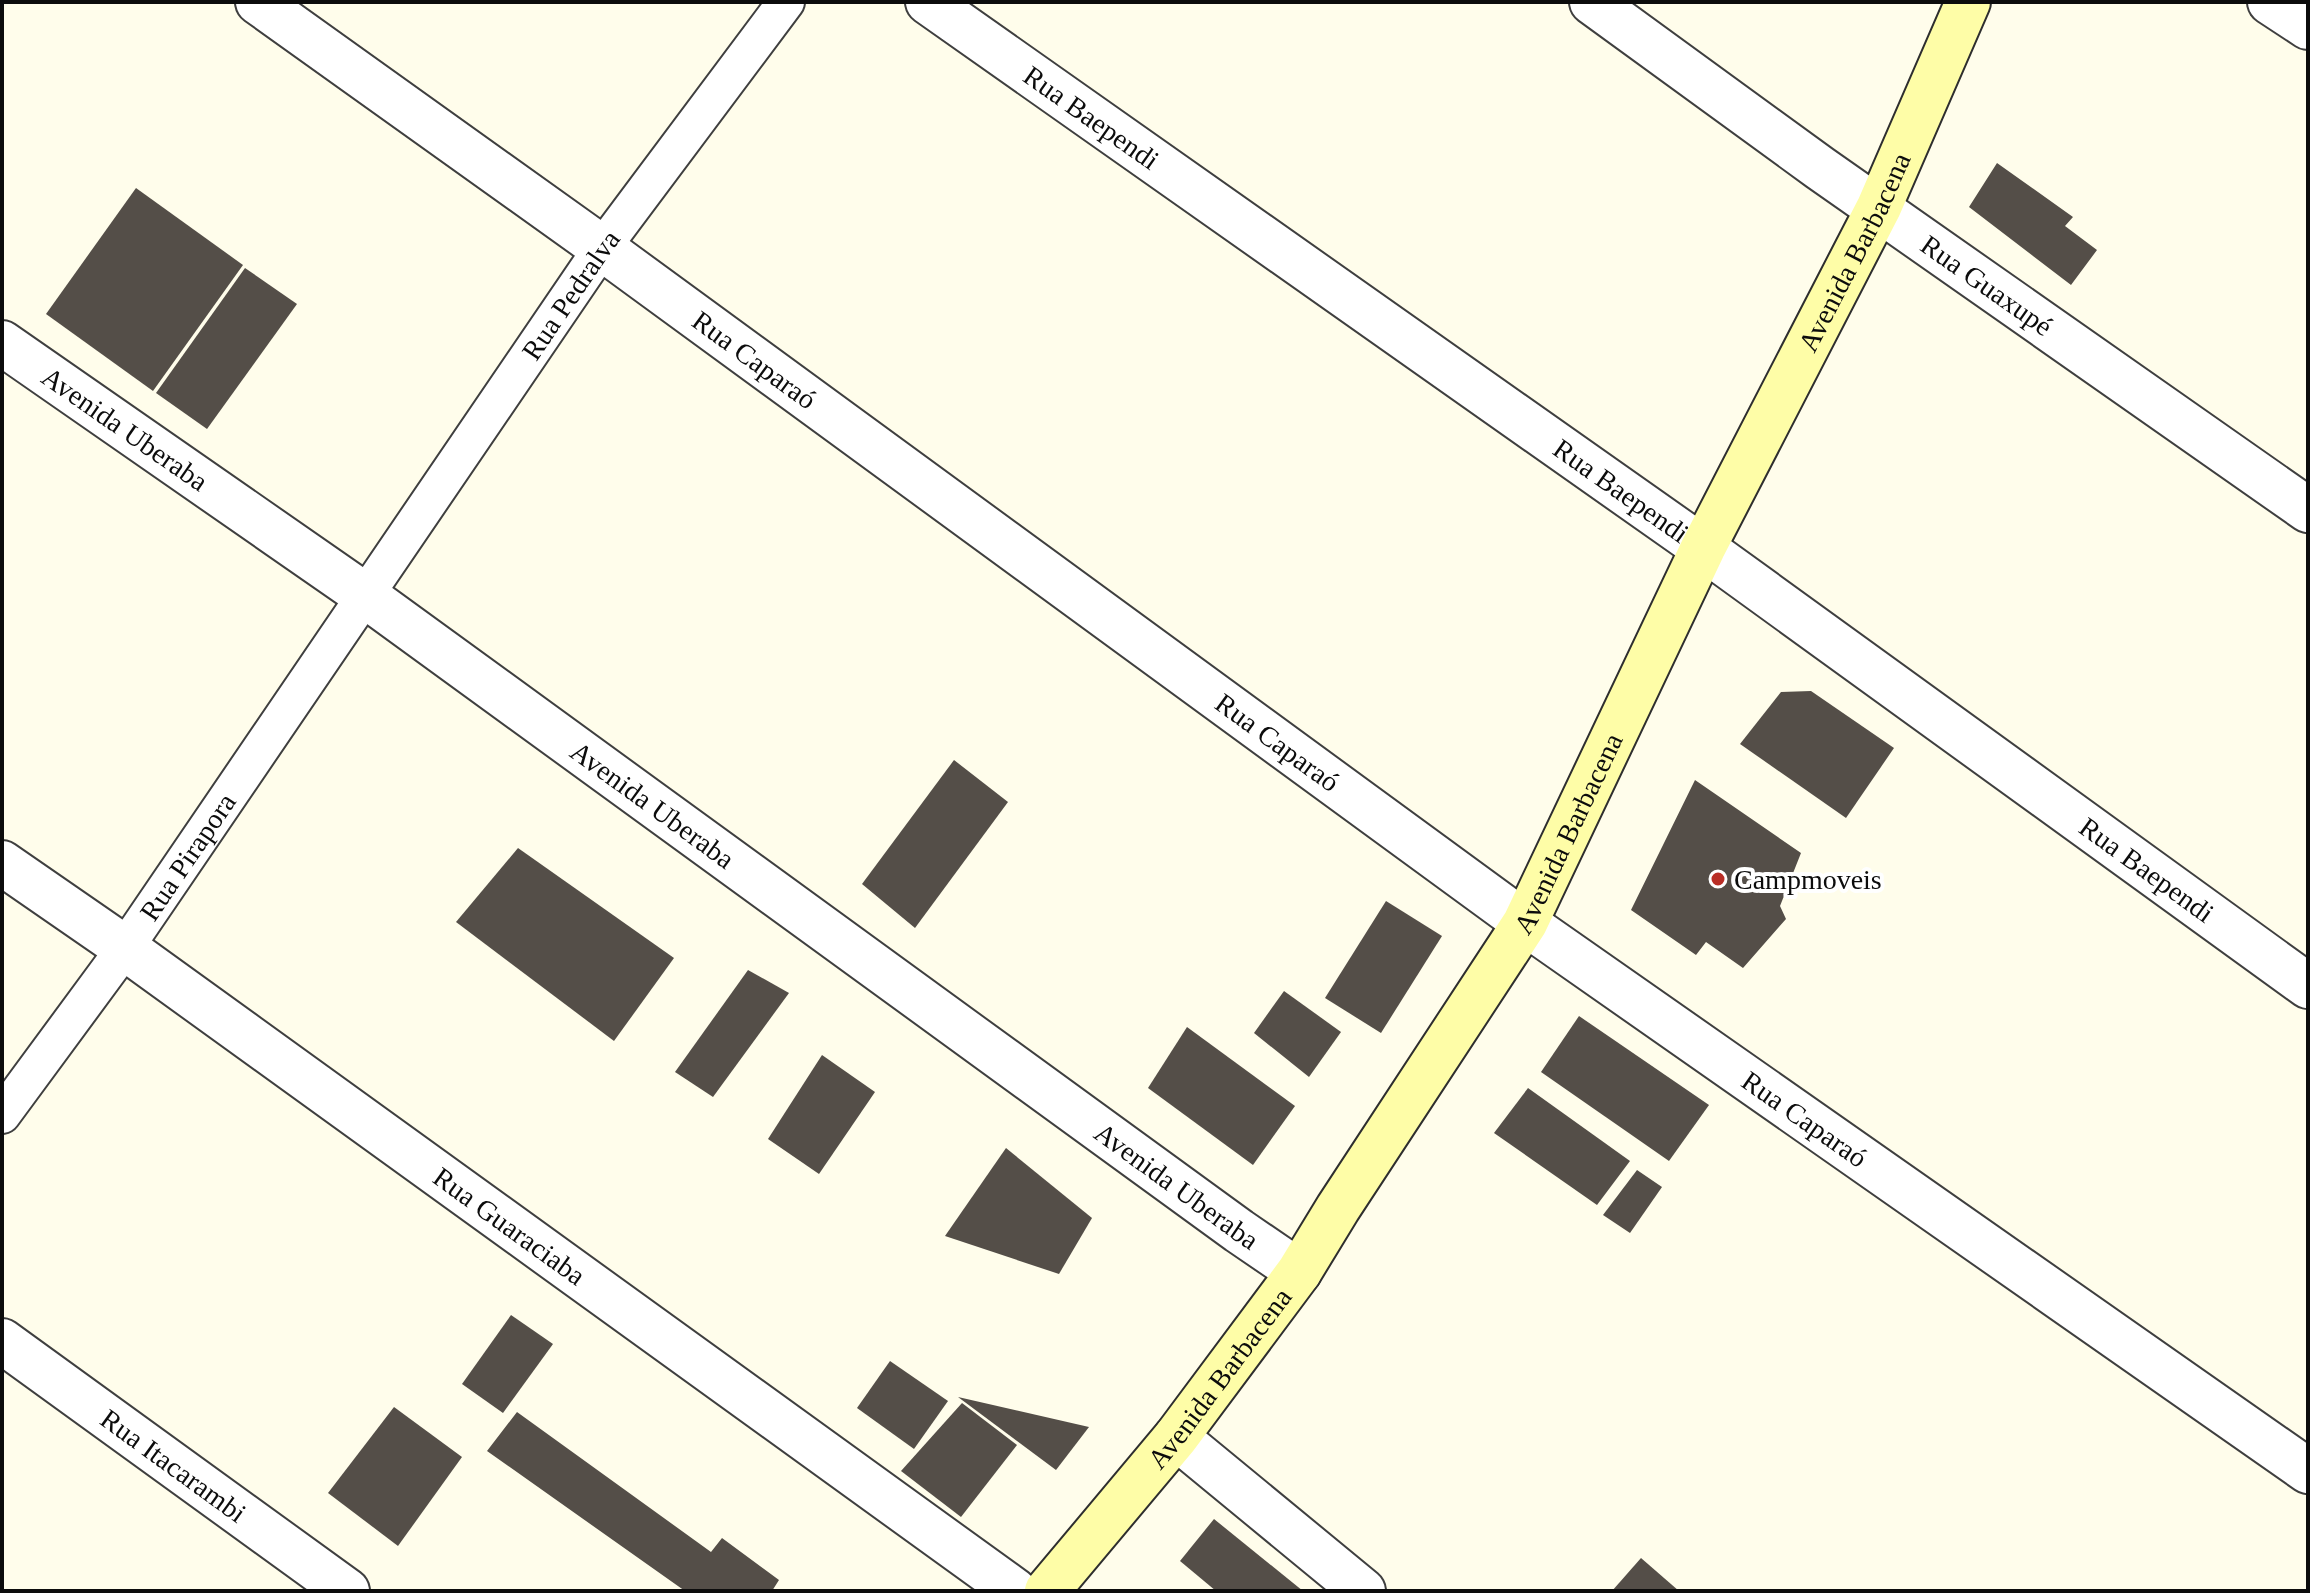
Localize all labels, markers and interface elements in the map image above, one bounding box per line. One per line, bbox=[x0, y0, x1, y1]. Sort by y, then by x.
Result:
street label: Rua Baependi bbox=[1018, 59, 1165, 175]
street label: Avenida Barbacena bbox=[1792, 147, 1916, 357]
street label: Rua Pedralva bbox=[515, 223, 626, 365]
street label: Rua Guaxupé bbox=[1915, 228, 2059, 342]
street label: Rua Caparaó bbox=[687, 304, 822, 415]
street label: Avenida Uberaba bbox=[36, 360, 214, 497]
street label: Rua Baependi bbox=[1548, 432, 1695, 549]
street label: Rua Caparaó bbox=[1210, 687, 1346, 798]
street label: Avenida Barbacena bbox=[1507, 727, 1629, 939]
street label: Avenida Uberaba bbox=[565, 735, 741, 875]
street label: Rua Pirapora bbox=[133, 787, 242, 926]
street label: Rua Baependi bbox=[2074, 810, 2220, 928]
place label: Campmoveis bbox=[1734, 864, 1882, 895]
marker: Campmoveis bbox=[1709, 870, 1727, 888]
street label: Rua Caparaó bbox=[1736, 1064, 1873, 1173]
street label: Avenida Uberaba bbox=[1089, 1116, 1265, 1256]
street label: Rua Guaraciaba bbox=[428, 1161, 592, 1291]
street label: Avenida Barbacena bbox=[1141, 1281, 1298, 1474]
street label: Rua Itacarambi bbox=[95, 1402, 253, 1529]

